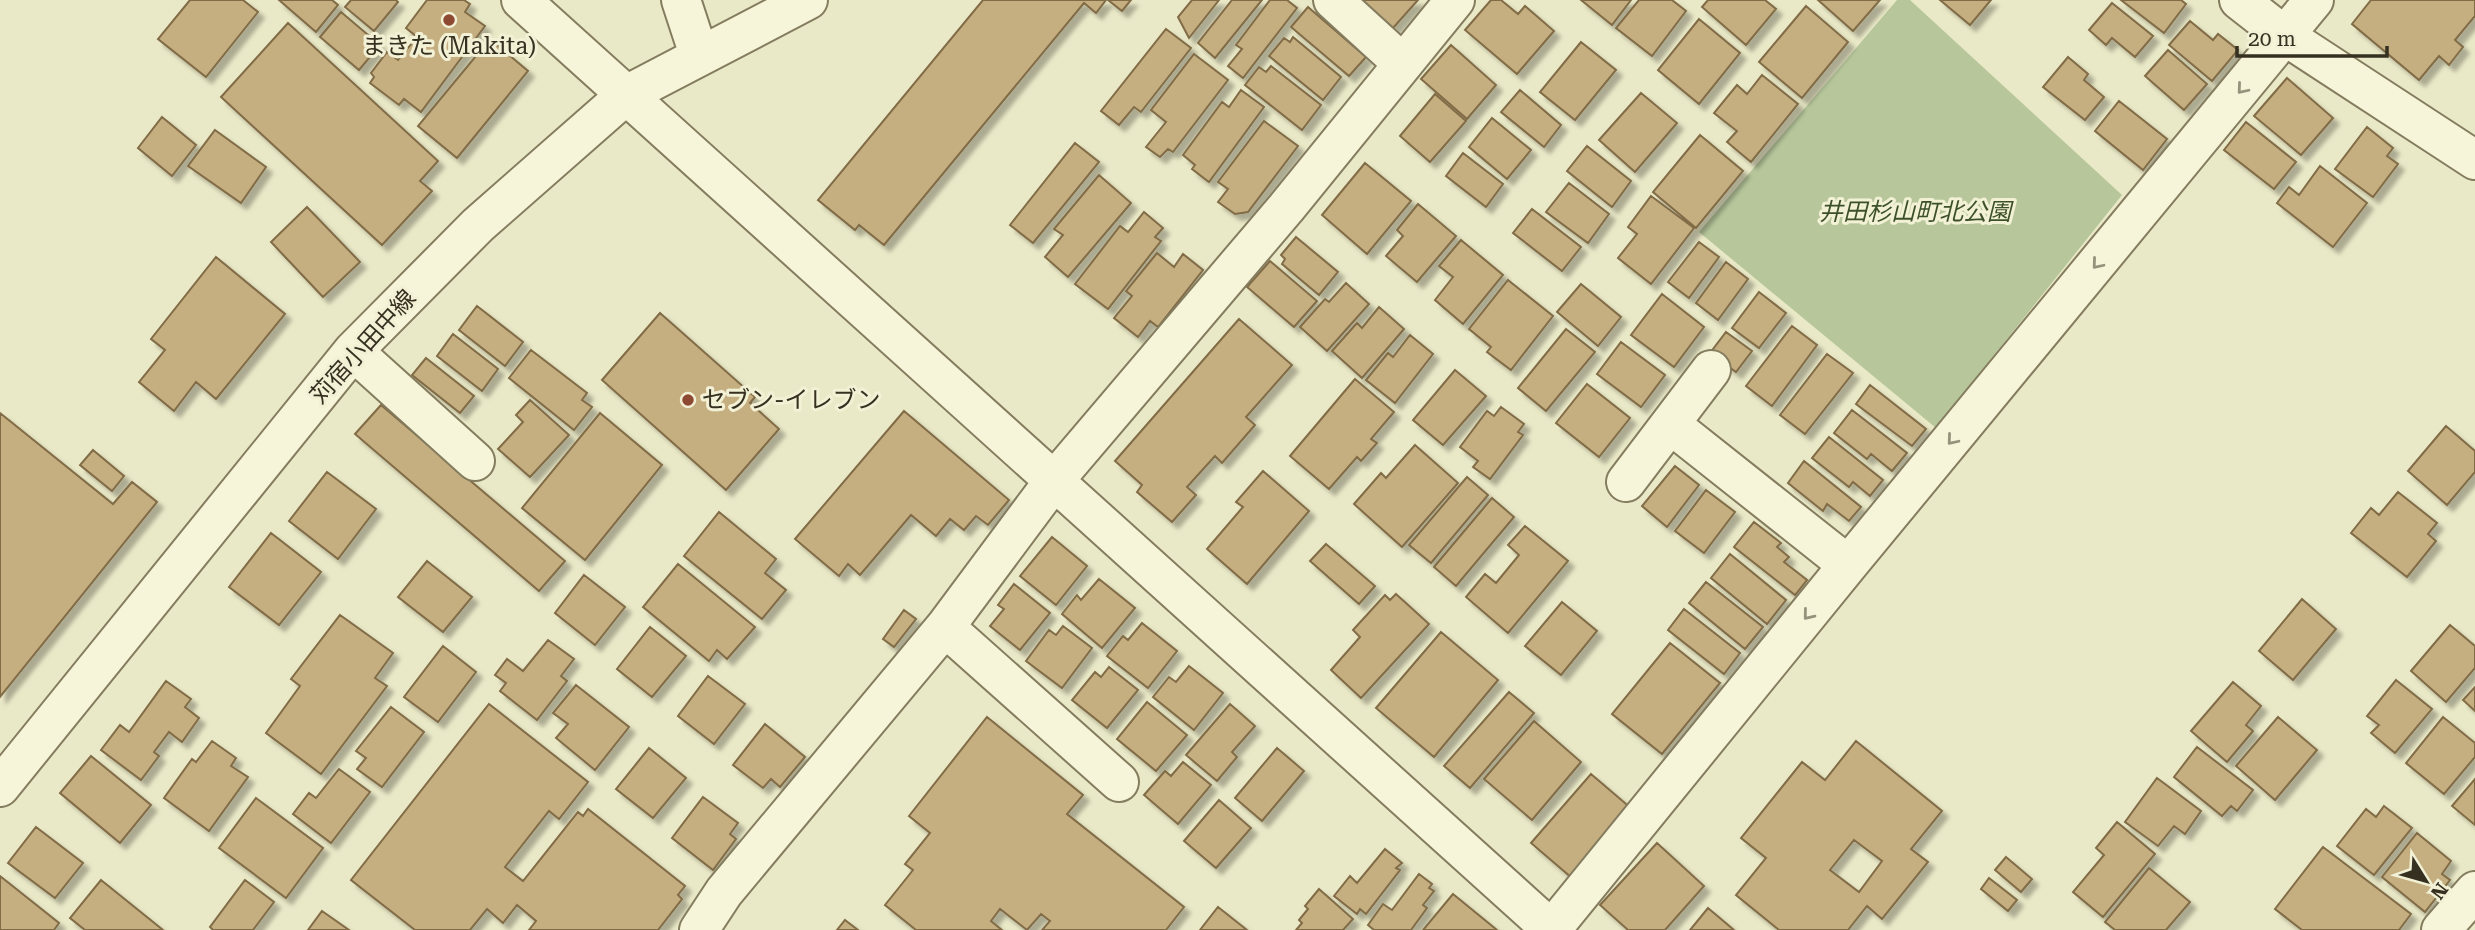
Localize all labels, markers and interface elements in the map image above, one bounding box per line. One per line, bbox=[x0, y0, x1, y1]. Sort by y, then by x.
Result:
marker: まきた (Makita) bbox=[441, 12, 457, 28]
scale bar bbox=[2237, 14, 2388, 58]
text: 20 m bbox=[2248, 27, 2296, 51]
place label: まきた (Makita) bbox=[362, 32, 536, 60]
one-way arrow bbox=[2238, 80, 2250, 93]
park label: 井田杉山町北公園 bbox=[1819, 198, 2014, 226]
one-way arrow bbox=[2093, 256, 2105, 269]
street label: 苅宿小田中線 bbox=[304, 284, 422, 410]
place label: セブン-イレブン bbox=[702, 386, 881, 414]
marker: セブン-イレブン bbox=[680, 392, 696, 408]
one-way arrow bbox=[1948, 431, 1960, 444]
one-way arrow bbox=[1803, 608, 1816, 620]
north arrow bbox=[2391, 846, 2461, 916]
text: N bbox=[2425, 878, 2453, 904]

